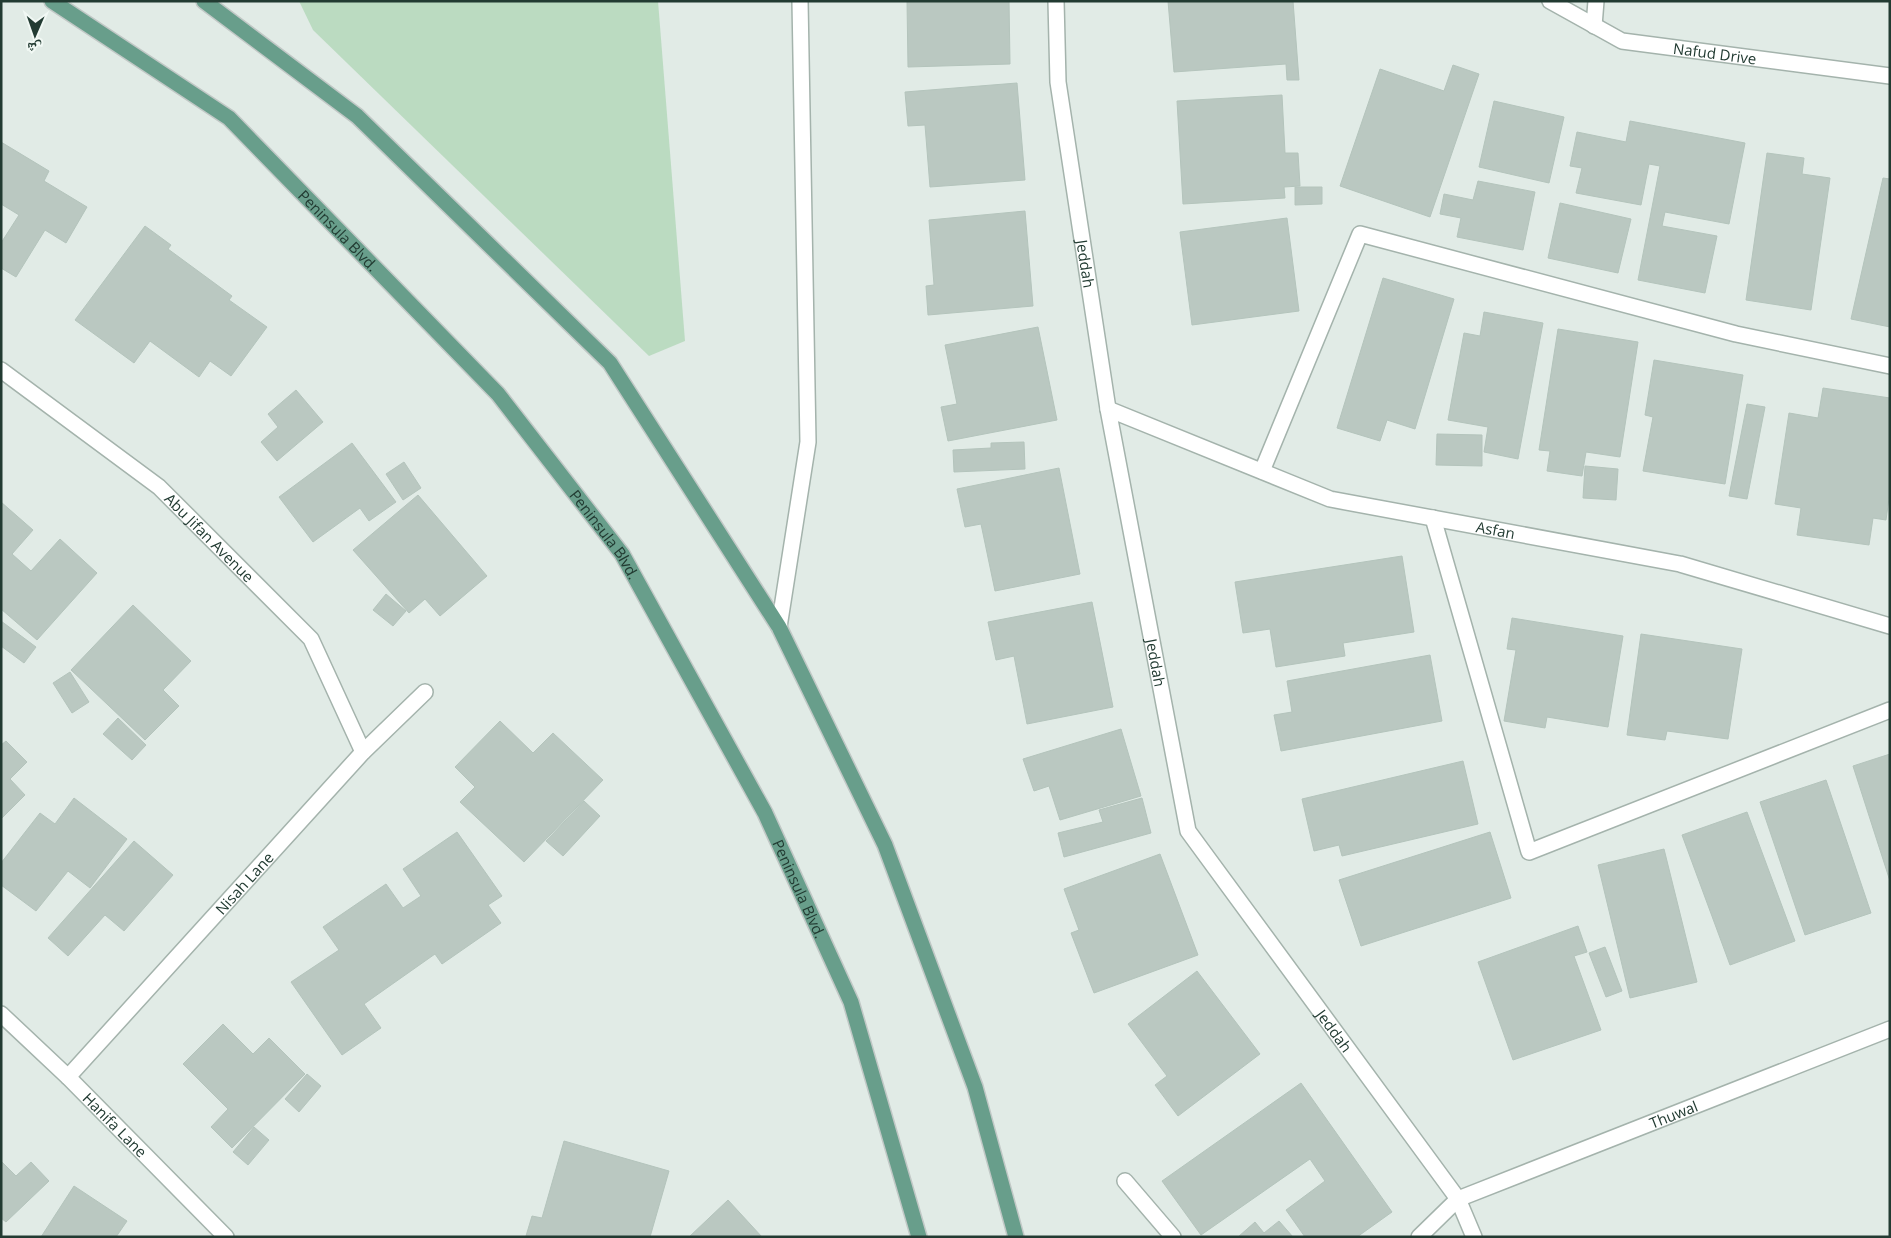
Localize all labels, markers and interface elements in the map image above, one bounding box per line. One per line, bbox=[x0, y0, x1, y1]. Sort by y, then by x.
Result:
north arrow bbox=[10, 10, 60, 60]
street label: Nafud Drive bbox=[1672, 38, 1758, 68]
text: ش bbox=[27, 39, 42, 58]
street label: Peninsula Blvd. bbox=[294, 185, 383, 275]
street label: Jeddah bbox=[1072, 236, 1099, 289]
street label: Peninsula Blvd. bbox=[566, 485, 644, 583]
street label: Abu Jifan Avenue bbox=[161, 489, 258, 586]
street label: Asfan bbox=[1474, 516, 1517, 543]
street label: Jeddah bbox=[1141, 635, 1170, 688]
street label: Peninsula Blvd. bbox=[768, 836, 831, 941]
street label: Nisah Lane bbox=[211, 848, 278, 918]
street label: Jeddah bbox=[1311, 1004, 1357, 1056]
street label: Hanifa Lane bbox=[79, 1088, 152, 1161]
street label: Thuwal bbox=[1646, 1096, 1701, 1133]

